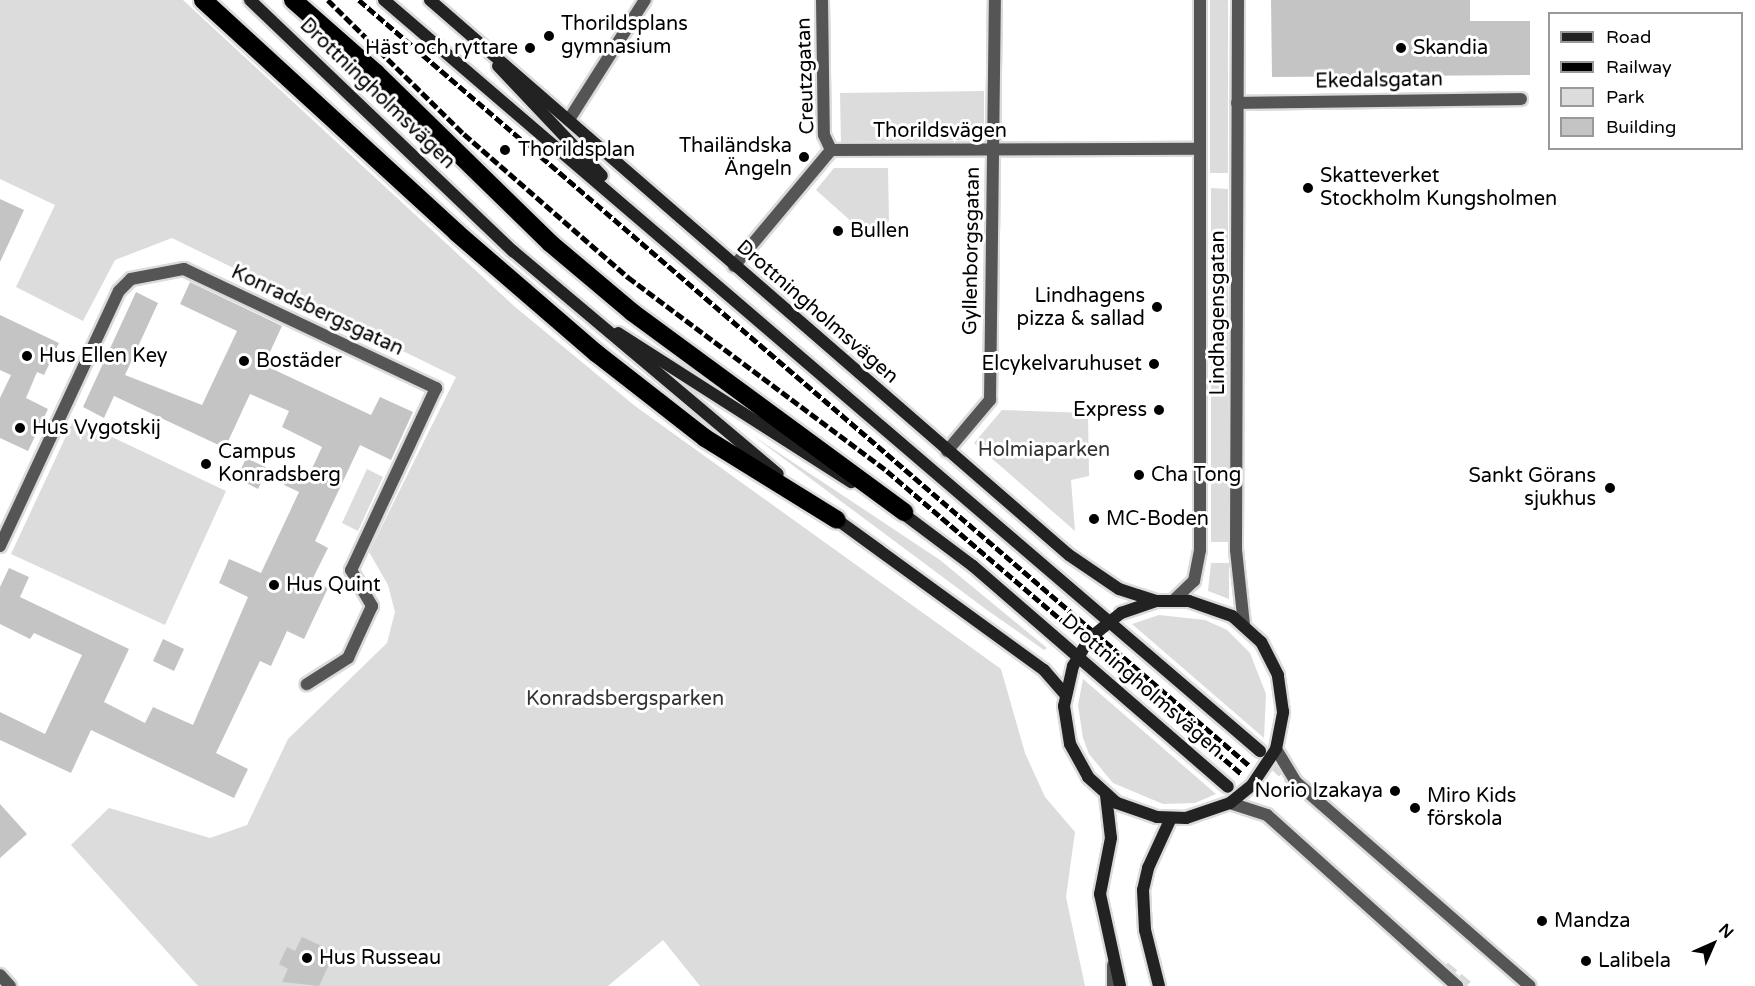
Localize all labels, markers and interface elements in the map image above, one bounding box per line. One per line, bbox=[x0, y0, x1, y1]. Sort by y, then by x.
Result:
legend bbox=[1548, 12, 1743, 150]
place label: Thorildsplans gymnasium bbox=[561, 13, 688, 60]
street label: Drottningholmsvägen bbox=[294, 14, 460, 174]
street label: Creutzgatan bbox=[792, 17, 820, 135]
text: Road bbox=[1606, 26, 1651, 48]
marker: Thorildsplans gymnasium bbox=[542, 29, 556, 43]
place label: Häst och ryttare bbox=[365, 36, 518, 60]
place label: Skandia bbox=[1413, 36, 1488, 60]
marker: Häst och ryttare bbox=[523, 41, 537, 55]
marker: Skandia bbox=[1394, 41, 1408, 55]
text: Railway bbox=[1606, 56, 1672, 78]
street label: Ekedalsgatan bbox=[1315, 68, 1443, 94]
text: Park bbox=[1606, 86, 1644, 108]
text: Building bbox=[1606, 116, 1676, 138]
street label: Thorildsvägen bbox=[873, 119, 1007, 143]
place label: Thailändska Ängeln bbox=[679, 134, 792, 181]
place label: Thorildsplan bbox=[518, 138, 635, 162]
marker: Thorildsplan bbox=[496, 141, 514, 159]
marker: Thailändska Ängeln bbox=[797, 150, 811, 164]
place label: Skatteverket Stockholm Kungsholmen bbox=[1320, 164, 1557, 211]
street label: Gyllenborgsgatan bbox=[959, 167, 985, 335]
marker: Skatteverket Stockholm Kungsholmen bbox=[1301, 181, 1315, 195]
place label: Bullen bbox=[850, 219, 909, 243]
marker: Bullen bbox=[831, 224, 845, 238]
street label: Lindhagensgatan bbox=[1206, 230, 1230, 396]
street label: Drottningholmsvägen bbox=[731, 235, 903, 389]
street label: Konradsbergsgatan bbox=[227, 261, 407, 361]
place label: Lindhagens pizza & sallad bbox=[1017, 284, 1145, 331]
marker: Lindhagens pizza & sallad bbox=[1150, 300, 1164, 314]
place label: Hus Ellen Key bbox=[39, 344, 168, 368]
marker: Hus Ellen Key bbox=[20, 349, 34, 363]
place label: Bostäder bbox=[256, 349, 342, 373]
place label: Elcykelvaruhuset bbox=[981, 352, 1142, 376]
marker: Bostäder bbox=[237, 354, 251, 368]
marker: Elcykelvaruhuset bbox=[1147, 357, 1161, 371]
place label: Express bbox=[1073, 398, 1147, 422]
marker: Express bbox=[1152, 403, 1166, 417]
place label: Hus Vygotskij bbox=[32, 416, 161, 440]
marker: Hus Vygotskij bbox=[13, 421, 27, 435]
park label: Holmiaparken bbox=[978, 438, 1110, 462]
place label: Campus Konradsberg bbox=[218, 440, 341, 487]
marker: Campus Konradsberg bbox=[199, 457, 213, 471]
place label: Cha Tong bbox=[1151, 463, 1241, 487]
place label: Sankt Görans sjukhus bbox=[1469, 464, 1596, 511]
marker: Cha Tong bbox=[1132, 468, 1146, 482]
marker: Sankt Görans sjukhus bbox=[1601, 479, 1619, 497]
place label: MC-Boden bbox=[1106, 507, 1209, 531]
marker: MC-Boden bbox=[1087, 512, 1101, 526]
place label: Hus Quint bbox=[286, 573, 381, 597]
marker: Hus Quint bbox=[267, 578, 281, 592]
street label: Drottningholmsvägen bbox=[1056, 609, 1228, 763]
park label: Konradsbergsparken bbox=[526, 687, 724, 711]
place label: Norio Izakaya bbox=[1255, 779, 1383, 803]
marker: Norio Izakaya bbox=[1388, 784, 1402, 798]
place label: Miro Kids förskola bbox=[1427, 784, 1516, 831]
marker: Miro Kids förskola bbox=[1408, 801, 1422, 815]
place label: Mandza bbox=[1554, 909, 1631, 933]
marker: Mandza bbox=[1535, 914, 1549, 928]
north arrow bbox=[1683, 914, 1743, 974]
text: N bbox=[1714, 920, 1737, 943]
place label: Hus Russeau bbox=[319, 946, 441, 970]
place label: Lalibela bbox=[1598, 949, 1671, 973]
marker: Hus Russeau bbox=[300, 951, 314, 965]
marker: Lalibela bbox=[1579, 954, 1593, 968]

